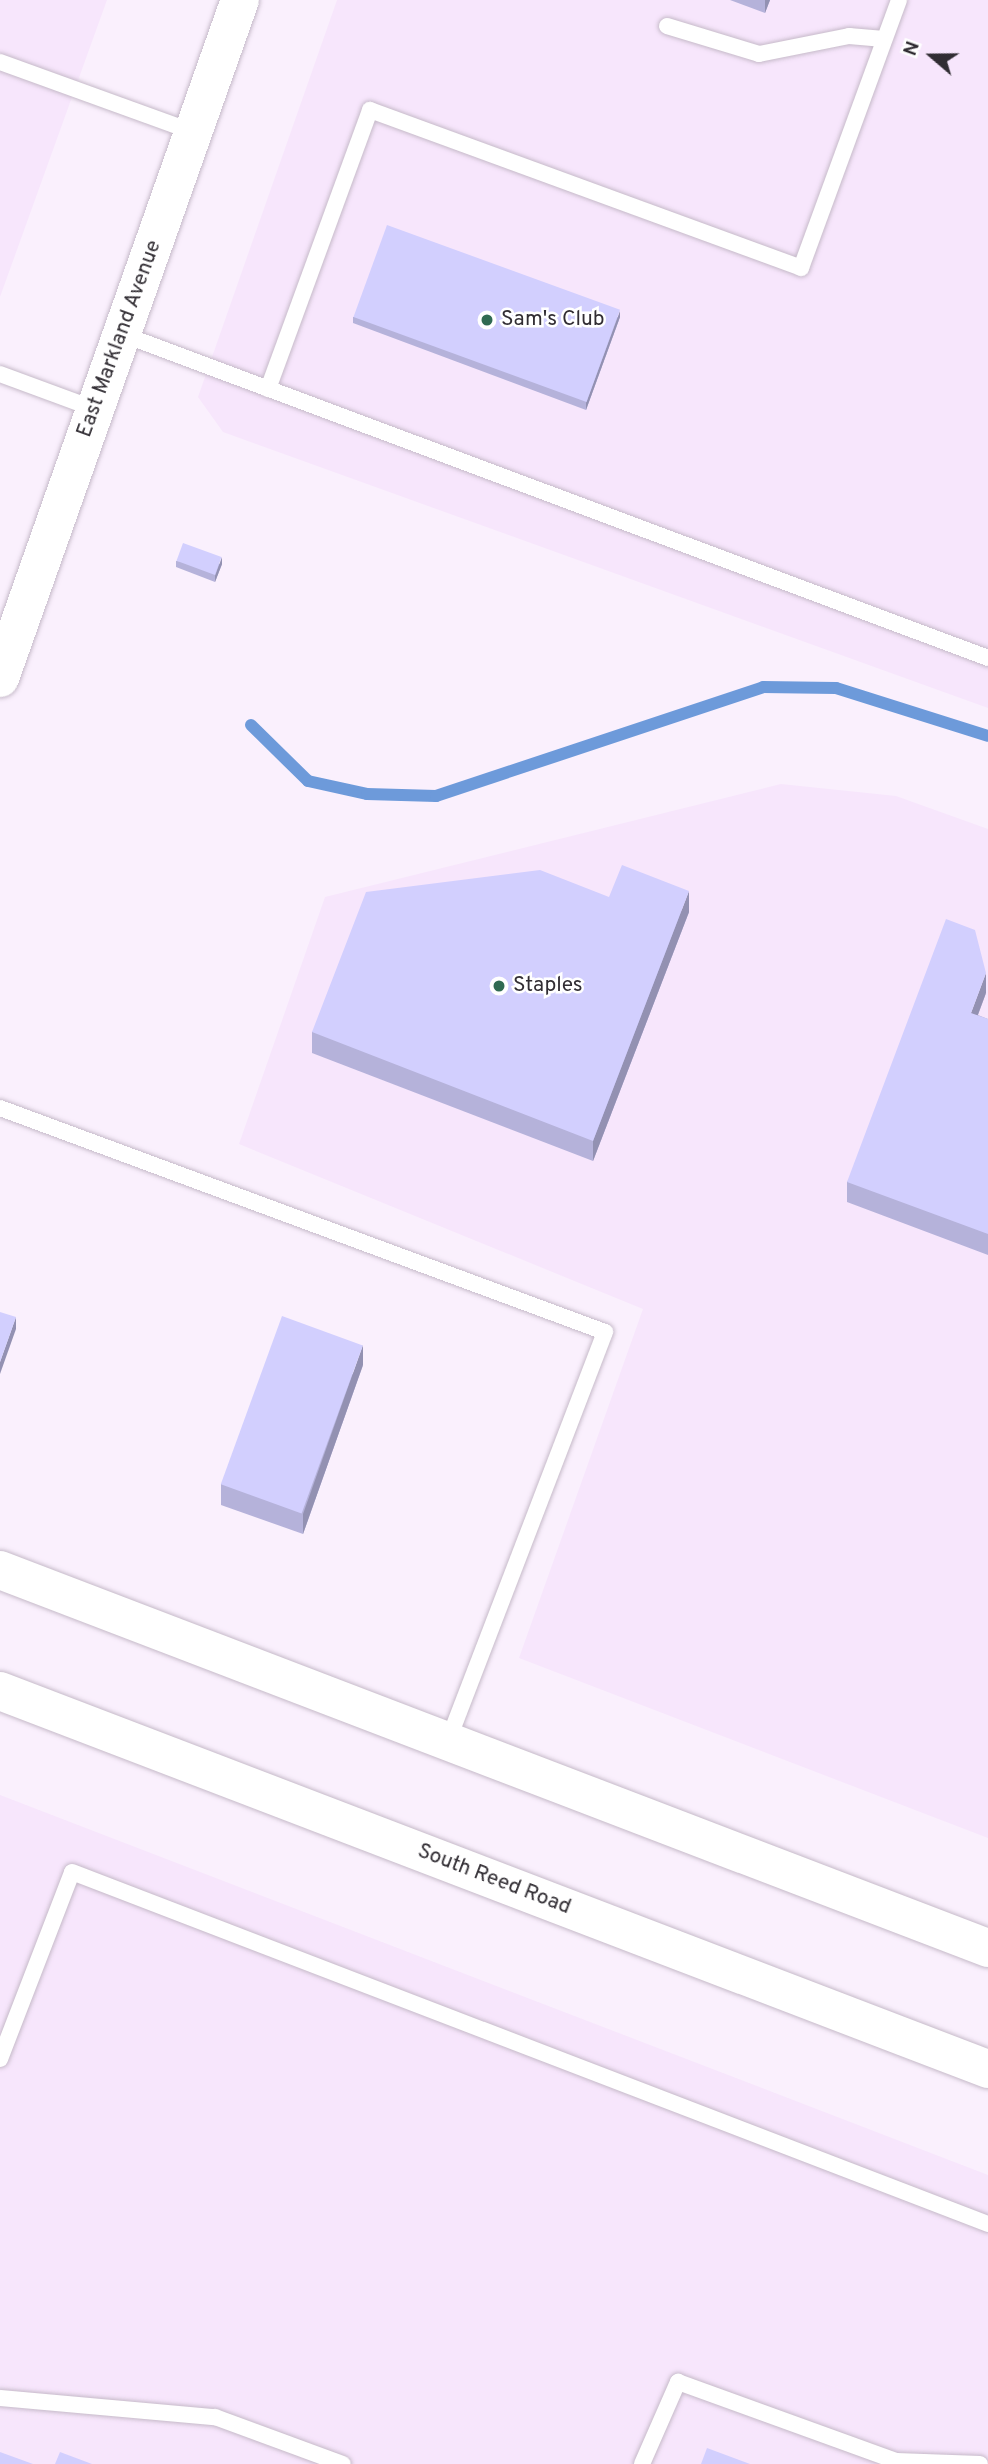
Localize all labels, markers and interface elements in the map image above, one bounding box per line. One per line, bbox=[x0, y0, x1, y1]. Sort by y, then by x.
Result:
north arrow bbox=[897, 21, 967, 91]
text: N bbox=[899, 38, 926, 59]
street label: East Markland Avenue bbox=[72, 237, 168, 441]
place label: Sam's Club bbox=[501, 307, 605, 333]
marker: Sam's Club bbox=[479, 312, 495, 328]
place label: Staples bbox=[513, 973, 583, 999]
marker: Staples bbox=[491, 978, 507, 994]
street label: South Reed Road bbox=[414, 1839, 574, 1921]

